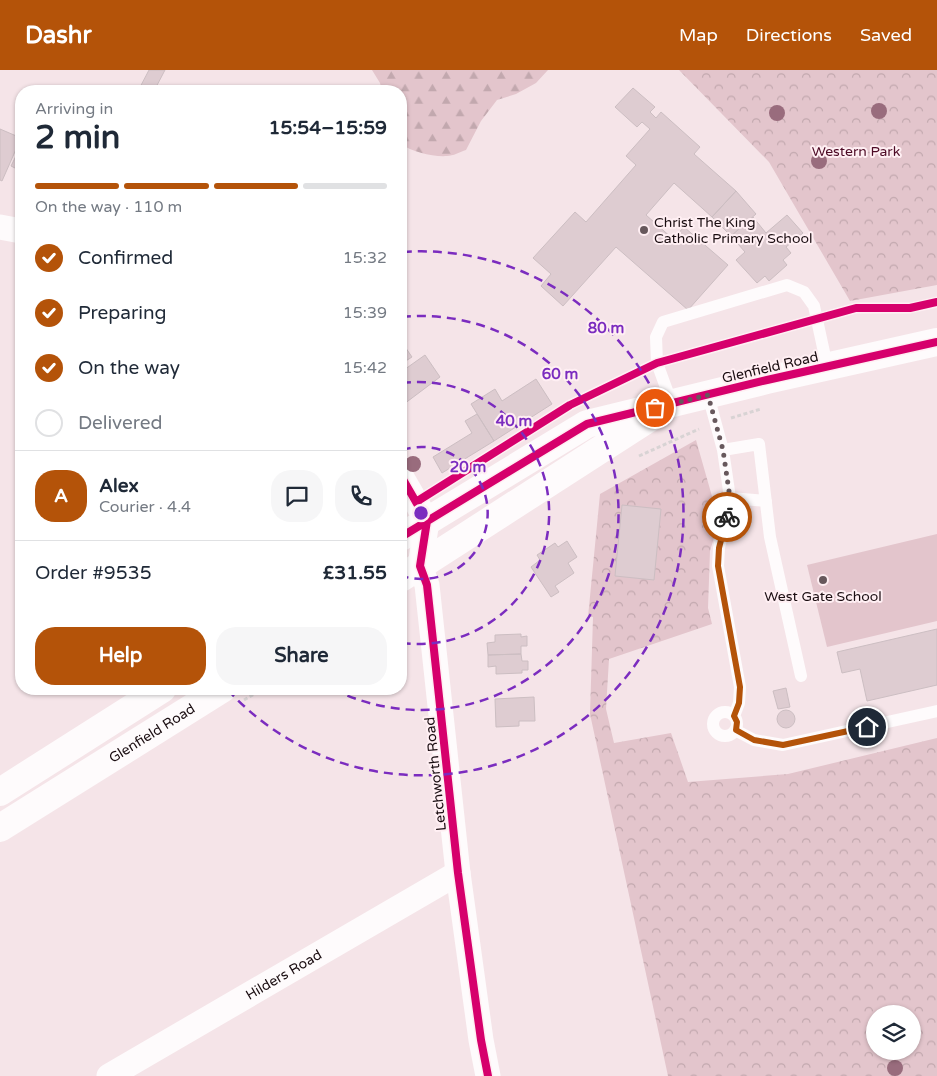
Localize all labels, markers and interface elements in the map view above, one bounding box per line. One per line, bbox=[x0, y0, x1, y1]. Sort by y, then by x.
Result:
text: Dashr bbox=[25, 21, 92, 50]
text: Map bbox=[679, 24, 718, 46]
text: Directions bbox=[746, 24, 832, 46]
text: Saved bbox=[860, 24, 912, 46]
text: Arriving in bbox=[35, 99, 113, 119]
text: 15:54–15:59 bbox=[268, 117, 387, 139]
text: 2 min bbox=[35, 119, 120, 157]
park label: Western Park bbox=[812, 143, 901, 160]
text: On the way · 110 m bbox=[35, 197, 182, 217]
place label: Christ The King Catholic Primary School bbox=[654, 214, 812, 247]
marker: Christ The King Catholic Primary School bbox=[638, 224, 650, 236]
icon: check bbox=[35, 244, 63, 272]
text: Confirmed bbox=[78, 247, 173, 269]
text: 15:32 bbox=[343, 248, 387, 268]
icon: check bbox=[35, 299, 63, 327]
text: Preparing bbox=[78, 302, 167, 324]
text: 15:39 bbox=[343, 303, 387, 323]
text: 80 m bbox=[588, 319, 624, 337]
street label: Glenfield Road bbox=[720, 348, 820, 387]
icon: check bbox=[35, 354, 63, 382]
text: On the way bbox=[78, 357, 180, 379]
text: 15:42 bbox=[343, 358, 387, 378]
text: 60 m bbox=[542, 365, 578, 383]
pin bbox=[634, 387, 676, 429]
icon: bag bbox=[641, 394, 669, 422]
text: Delivered bbox=[78, 412, 163, 434]
text: 40 m bbox=[496, 412, 532, 430]
text: 20 m bbox=[450, 458, 486, 476]
button: chat bbox=[271, 470, 323, 522]
button: phone bbox=[335, 470, 387, 522]
text: Alex bbox=[99, 475, 139, 497]
text: A bbox=[54, 485, 68, 507]
courier bbox=[702, 492, 752, 542]
text: Courier · 4.4 bbox=[99, 497, 191, 517]
icon: bike bbox=[713, 503, 741, 531]
centre of rings bbox=[412, 504, 430, 522]
text: Order #9535 bbox=[35, 562, 152, 584]
text: £31.55 bbox=[323, 562, 387, 584]
marker: West Gate School bbox=[817, 574, 829, 586]
place label: West Gate School bbox=[764, 588, 882, 605]
button: Help bbox=[35, 627, 206, 685]
button: Share bbox=[216, 627, 387, 685]
street label: Glenfield Road bbox=[106, 700, 198, 767]
pin bbox=[846, 706, 888, 748]
icon: home bbox=[853, 713, 881, 741]
street label: Letchworth Road bbox=[421, 716, 450, 832]
street label: Hilders Road bbox=[243, 946, 325, 1004]
map controls bbox=[866, 1005, 921, 1060]
button: layers bbox=[866, 1005, 921, 1060]

